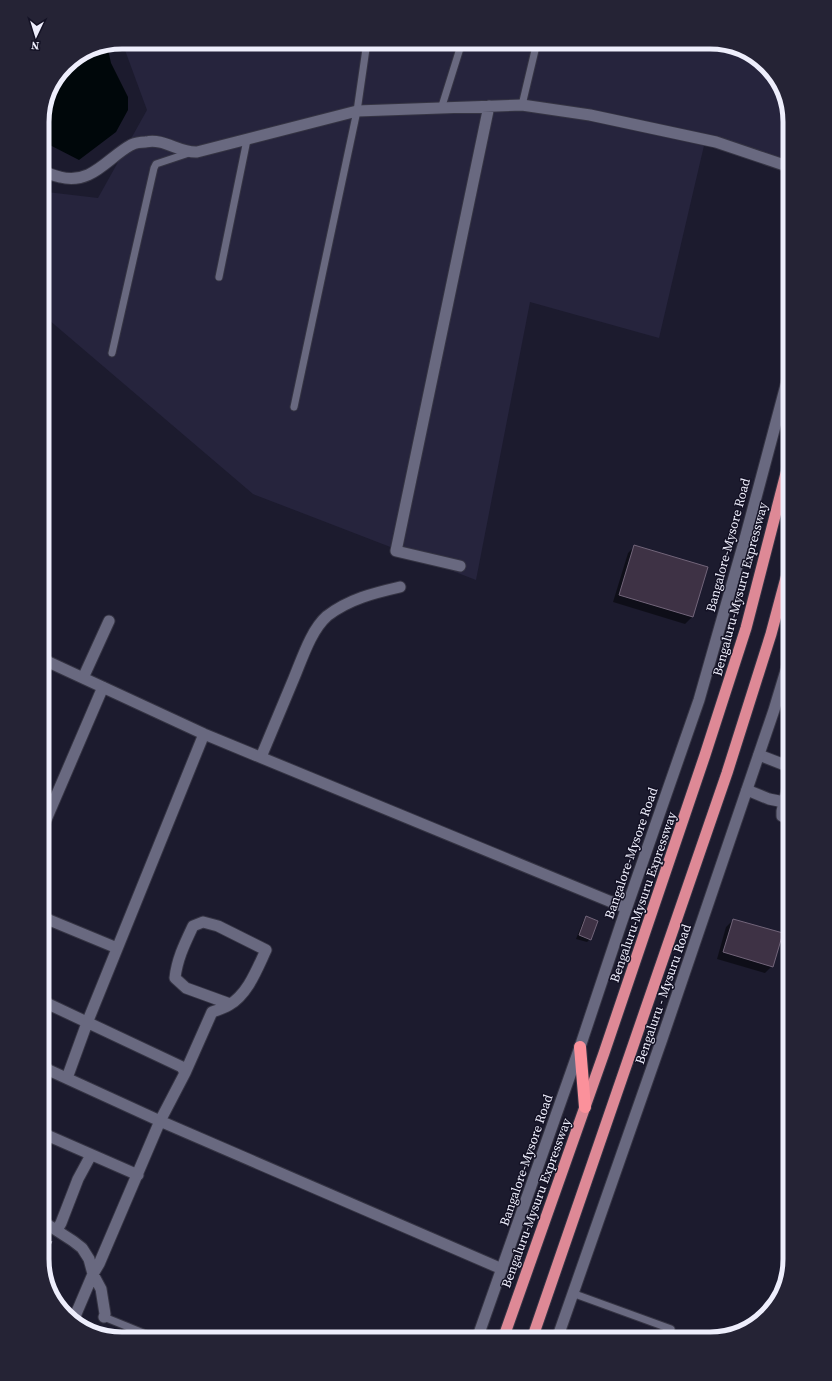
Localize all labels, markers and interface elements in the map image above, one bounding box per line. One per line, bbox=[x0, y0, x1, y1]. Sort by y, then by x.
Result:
north arrow bbox=[16, 16, 56, 56]
text: N bbox=[31, 38, 40, 53]
street label: Bangalore-Mysore Road bbox=[702, 476, 754, 614]
street label: Bengaluru-Mysuru Expressway bbox=[709, 500, 772, 678]
street label: Bangalore-Mysore Road bbox=[601, 784, 662, 921]
street label: Bengaluru-Mysuru Expressway bbox=[606, 809, 680, 985]
street label: Bengaluru - Mysuru Road bbox=[631, 921, 695, 1066]
street label: Bangalore-Mysore Road bbox=[496, 1091, 557, 1228]
street label: Bengaluru-Mysuru Expressway bbox=[497, 1115, 575, 1290]

